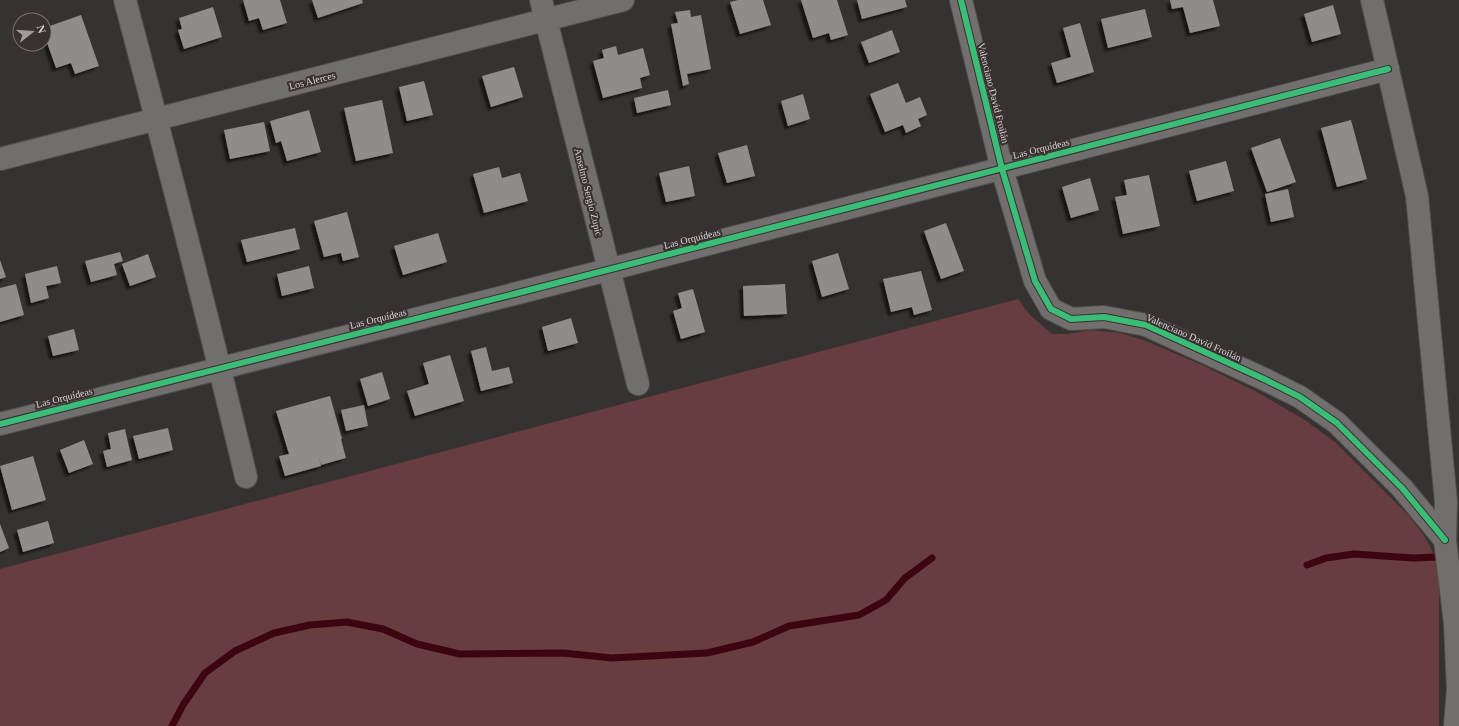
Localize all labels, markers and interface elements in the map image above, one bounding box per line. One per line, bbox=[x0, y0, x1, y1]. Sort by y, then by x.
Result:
north arrow bbox=[12, 12, 52, 52]
text: N bbox=[35, 24, 48, 35]
street label: Valenciano David Froilán bbox=[976, 42, 1011, 144]
street label: Los Alerces bbox=[288, 69, 337, 92]
street label: Las Orquídeas bbox=[1012, 136, 1071, 161]
street label: Anselmo Sergio Zupic bbox=[572, 147, 605, 238]
street label: Las Orquídeas bbox=[663, 226, 722, 251]
street label: Las Orquídeas bbox=[349, 306, 408, 331]
street label: Valenciano David Froilán bbox=[1145, 312, 1243, 363]
street label: Las Orquídeas bbox=[35, 385, 94, 410]

